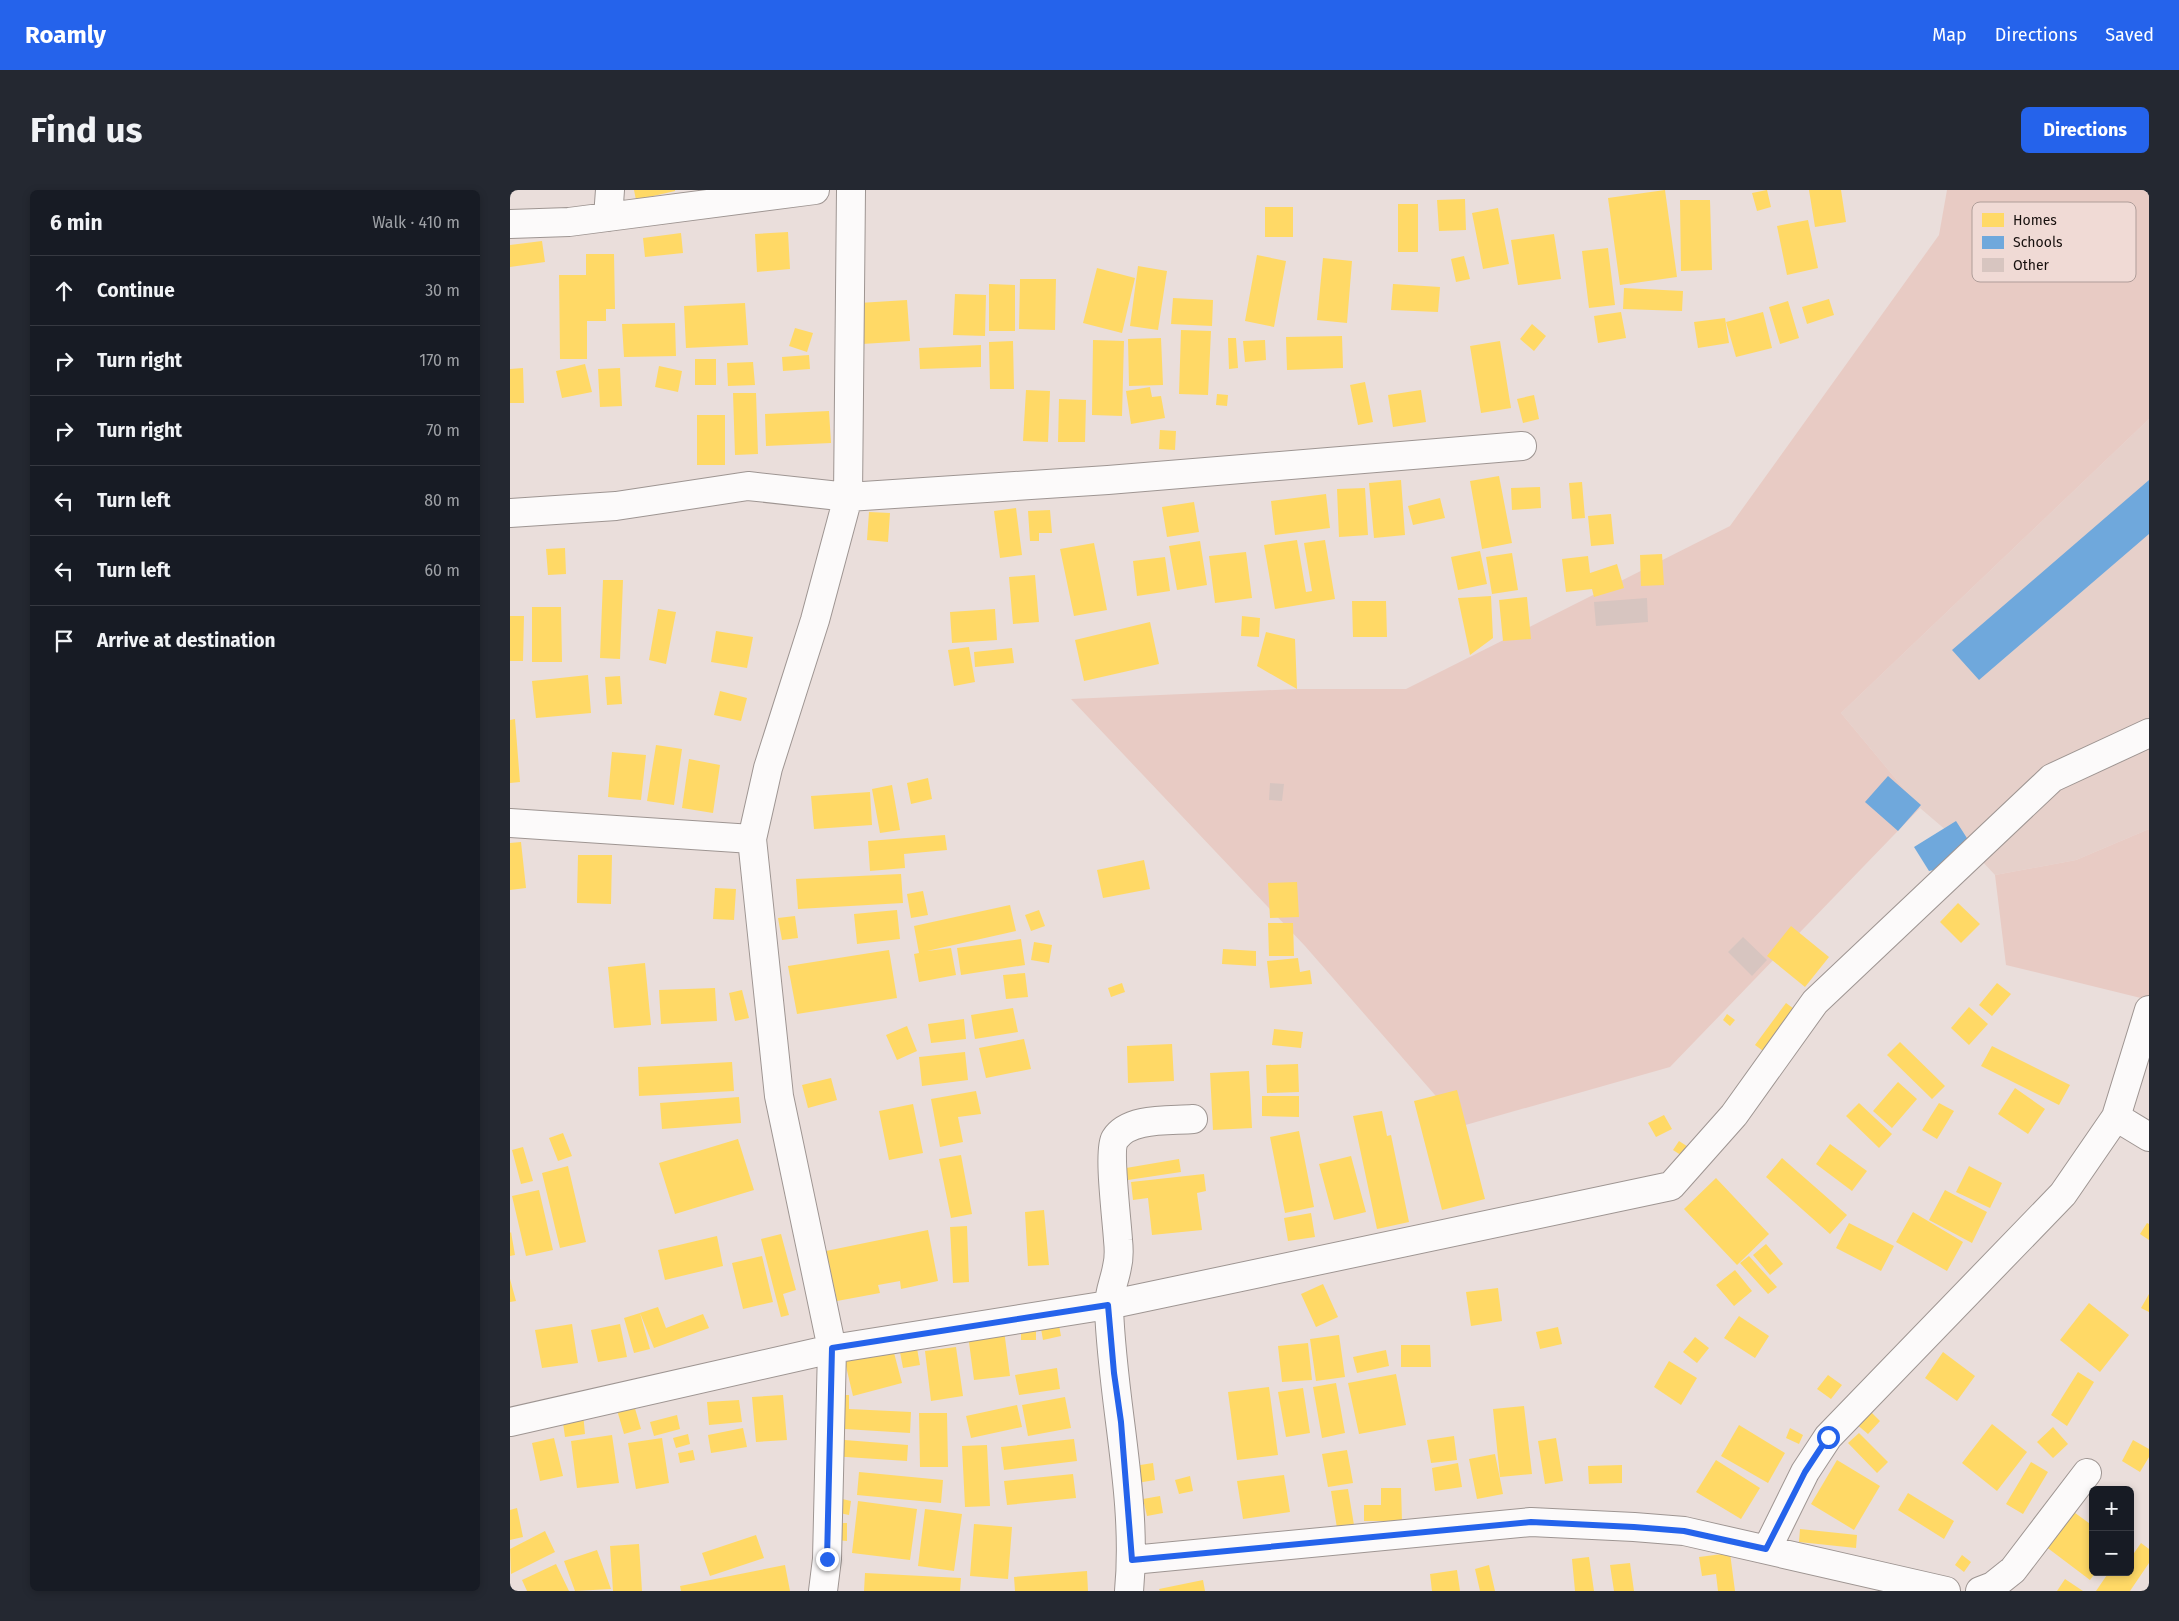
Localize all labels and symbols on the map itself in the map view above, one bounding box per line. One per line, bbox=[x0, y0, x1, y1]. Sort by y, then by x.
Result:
legend bbox=[1972, 202, 2136, 282]
text: Homes bbox=[2013, 212, 2057, 229]
text: Schools bbox=[2013, 234, 2063, 251]
text: Other bbox=[2013, 257, 2050, 274]
route start bbox=[1817, 1426, 1840, 1449]
route end bbox=[816, 1548, 839, 1571]

